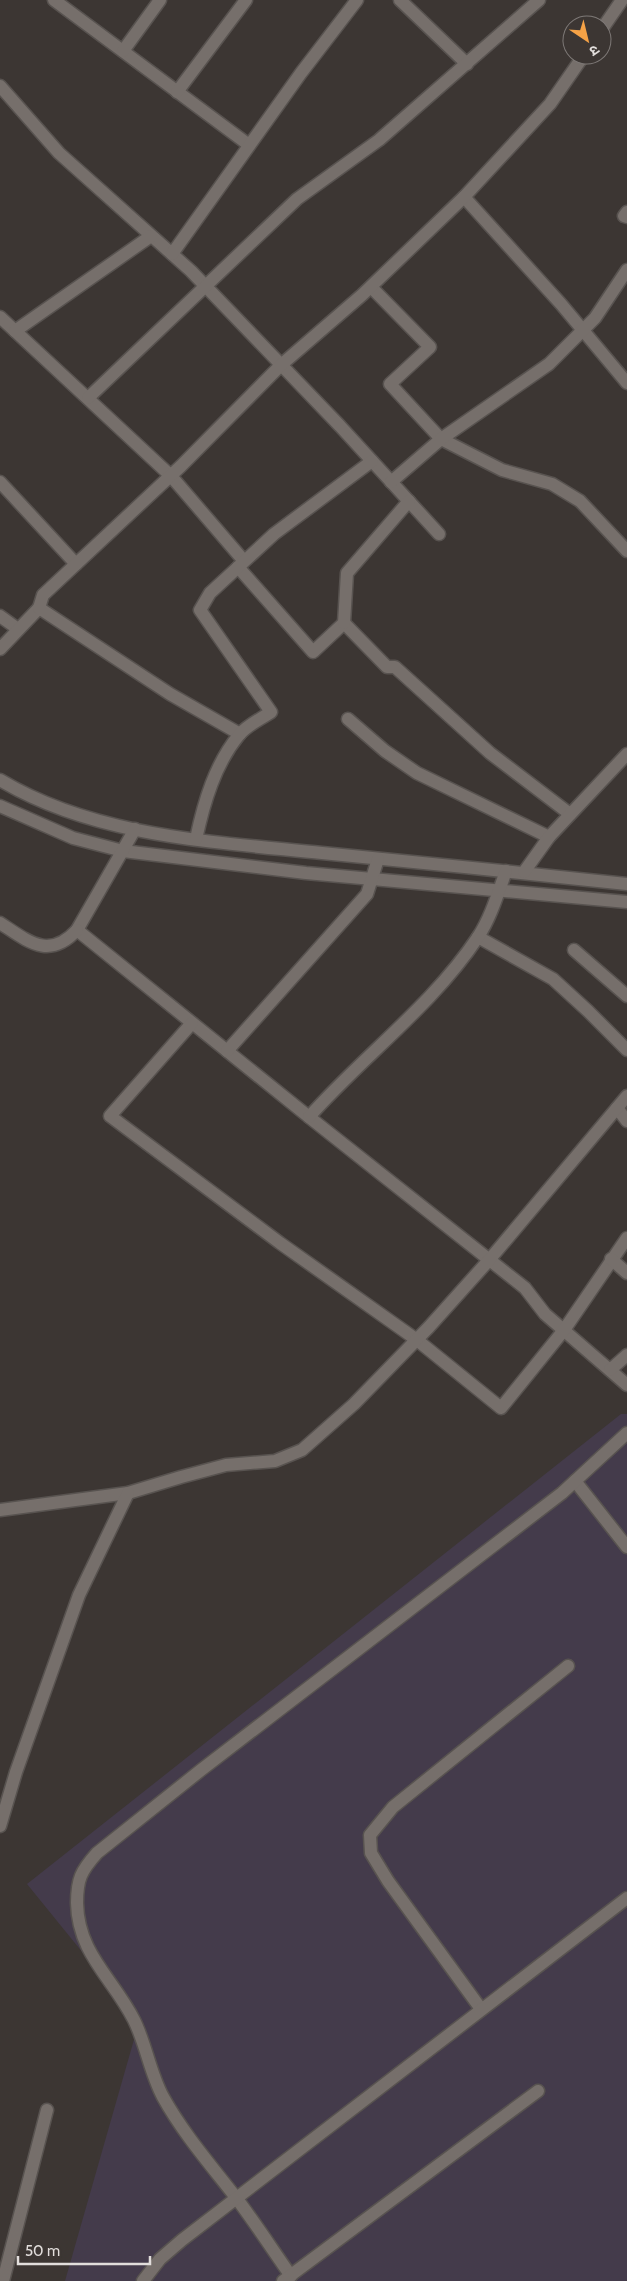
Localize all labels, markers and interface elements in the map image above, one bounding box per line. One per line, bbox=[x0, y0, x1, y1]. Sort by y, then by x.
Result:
north arrow bbox=[562, 15, 612, 65]
text: उ bbox=[585, 41, 603, 61]
scale bar bbox=[18, 2234, 150, 2266]
text: 50 m bbox=[25, 2242, 60, 2260]

